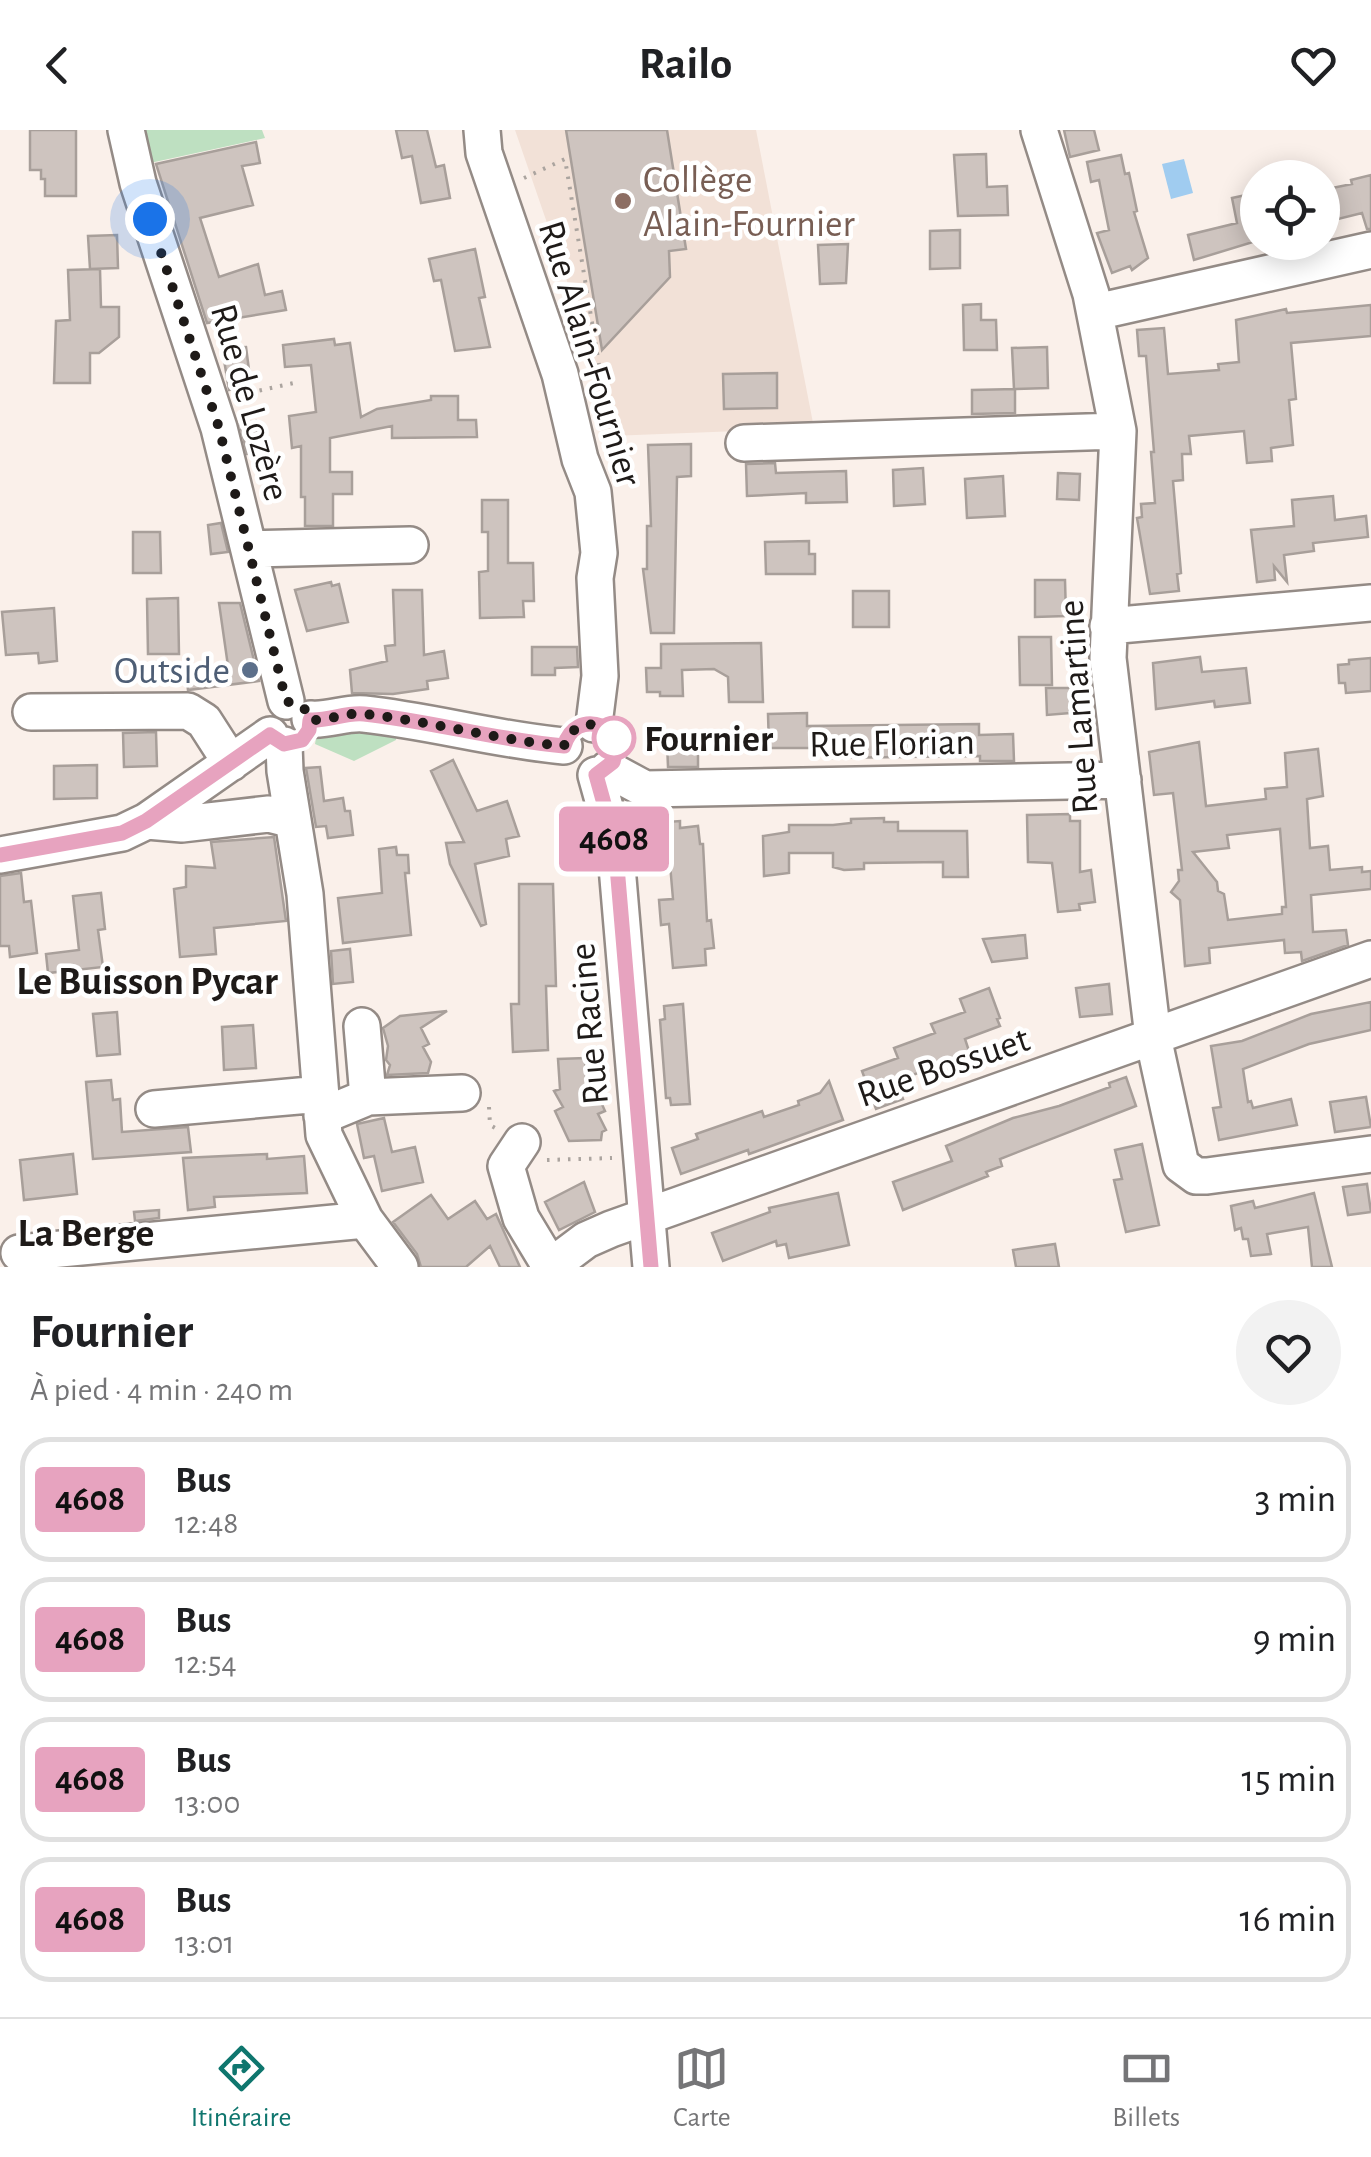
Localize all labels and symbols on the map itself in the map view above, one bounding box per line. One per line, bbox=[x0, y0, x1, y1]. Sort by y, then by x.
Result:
place label: Collège Alain-Fournier bbox=[643, 162, 856, 244]
marker: Collège Alain-Fournier bbox=[612, 190, 634, 212]
your location bbox=[125, 194, 175, 244]
street label: Rue Alain-Fournier bbox=[531, 216, 648, 491]
street label: Rue de Lozère bbox=[203, 300, 295, 505]
street label: Rue Lamartine bbox=[1053, 598, 1105, 815]
place label: Outside bbox=[114, 653, 230, 691]
marker: Outside bbox=[239, 659, 261, 681]
marker: Fournier bbox=[593, 717, 635, 759]
place label: Fournier bbox=[644, 721, 774, 759]
street label: Rue Florian bbox=[809, 724, 975, 764]
line badge: 4608 bbox=[544, 806, 684, 872]
street label: Rue Racine bbox=[564, 941, 616, 1106]
district label: Le Buisson Pycar bbox=[16, 962, 278, 1002]
street label: Rue Bossuet bbox=[853, 1021, 1035, 1115]
district label: La Berge bbox=[18, 1214, 154, 1254]

